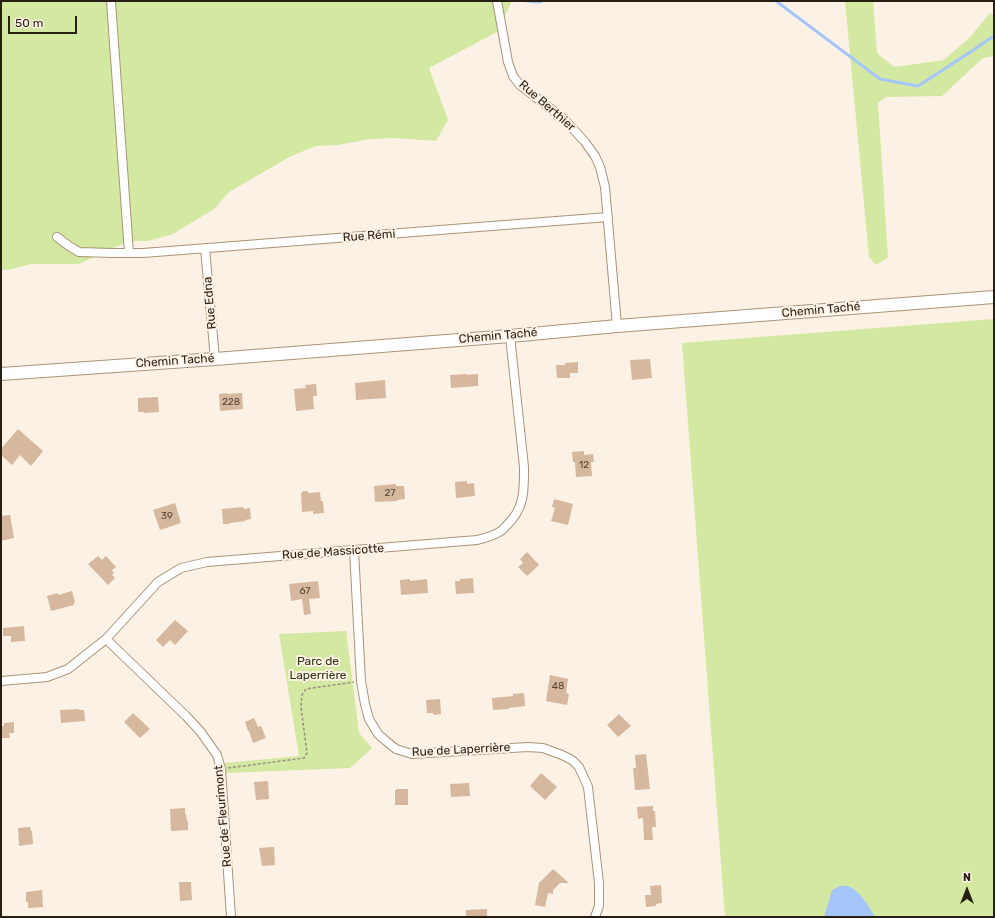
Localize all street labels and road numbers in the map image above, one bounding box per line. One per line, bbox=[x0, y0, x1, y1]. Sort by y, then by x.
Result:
street label: Rue Berthier bbox=[516, 78, 578, 134]
street label: Rue Rémi bbox=[342, 227, 396, 245]
street label: Rue Edna bbox=[201, 276, 219, 330]
street label: Chemin Taché bbox=[781, 299, 861, 321]
street label: Chemin Taché bbox=[458, 325, 538, 347]
street label: Chemin Taché bbox=[135, 351, 215, 371]
street label: Rue de Massicotte bbox=[281, 541, 385, 563]
street label: Rue de Laperrière bbox=[411, 740, 511, 760]
street label: Rue de Fleurimont bbox=[211, 764, 235, 868]

